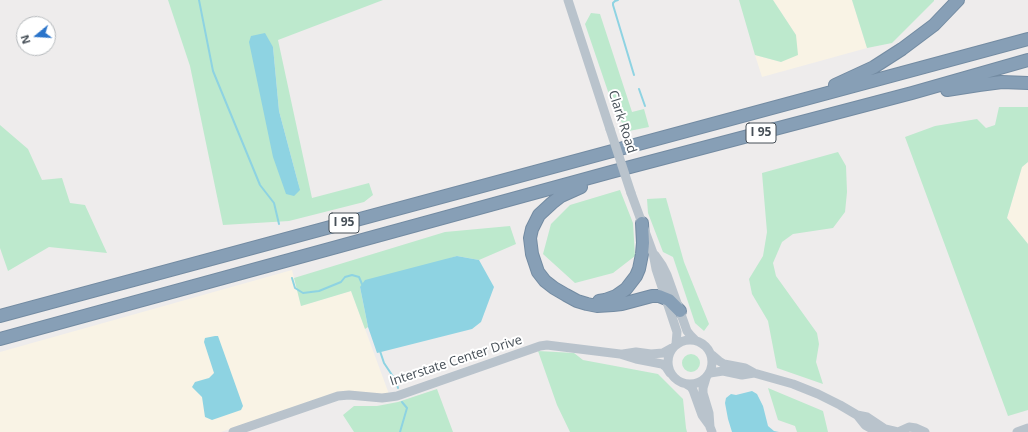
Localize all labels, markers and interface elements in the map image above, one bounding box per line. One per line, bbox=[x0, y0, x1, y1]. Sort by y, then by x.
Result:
north arrow bbox=[16, 16, 56, 56]
text: N bbox=[17, 33, 34, 46]
street label: Clark Road bbox=[605, 89, 639, 155]
road number: I 95 bbox=[746, 123, 776, 143]
road number: I 95 bbox=[329, 213, 359, 233]
street label: Interstate Center Drive bbox=[388, 332, 524, 390]

